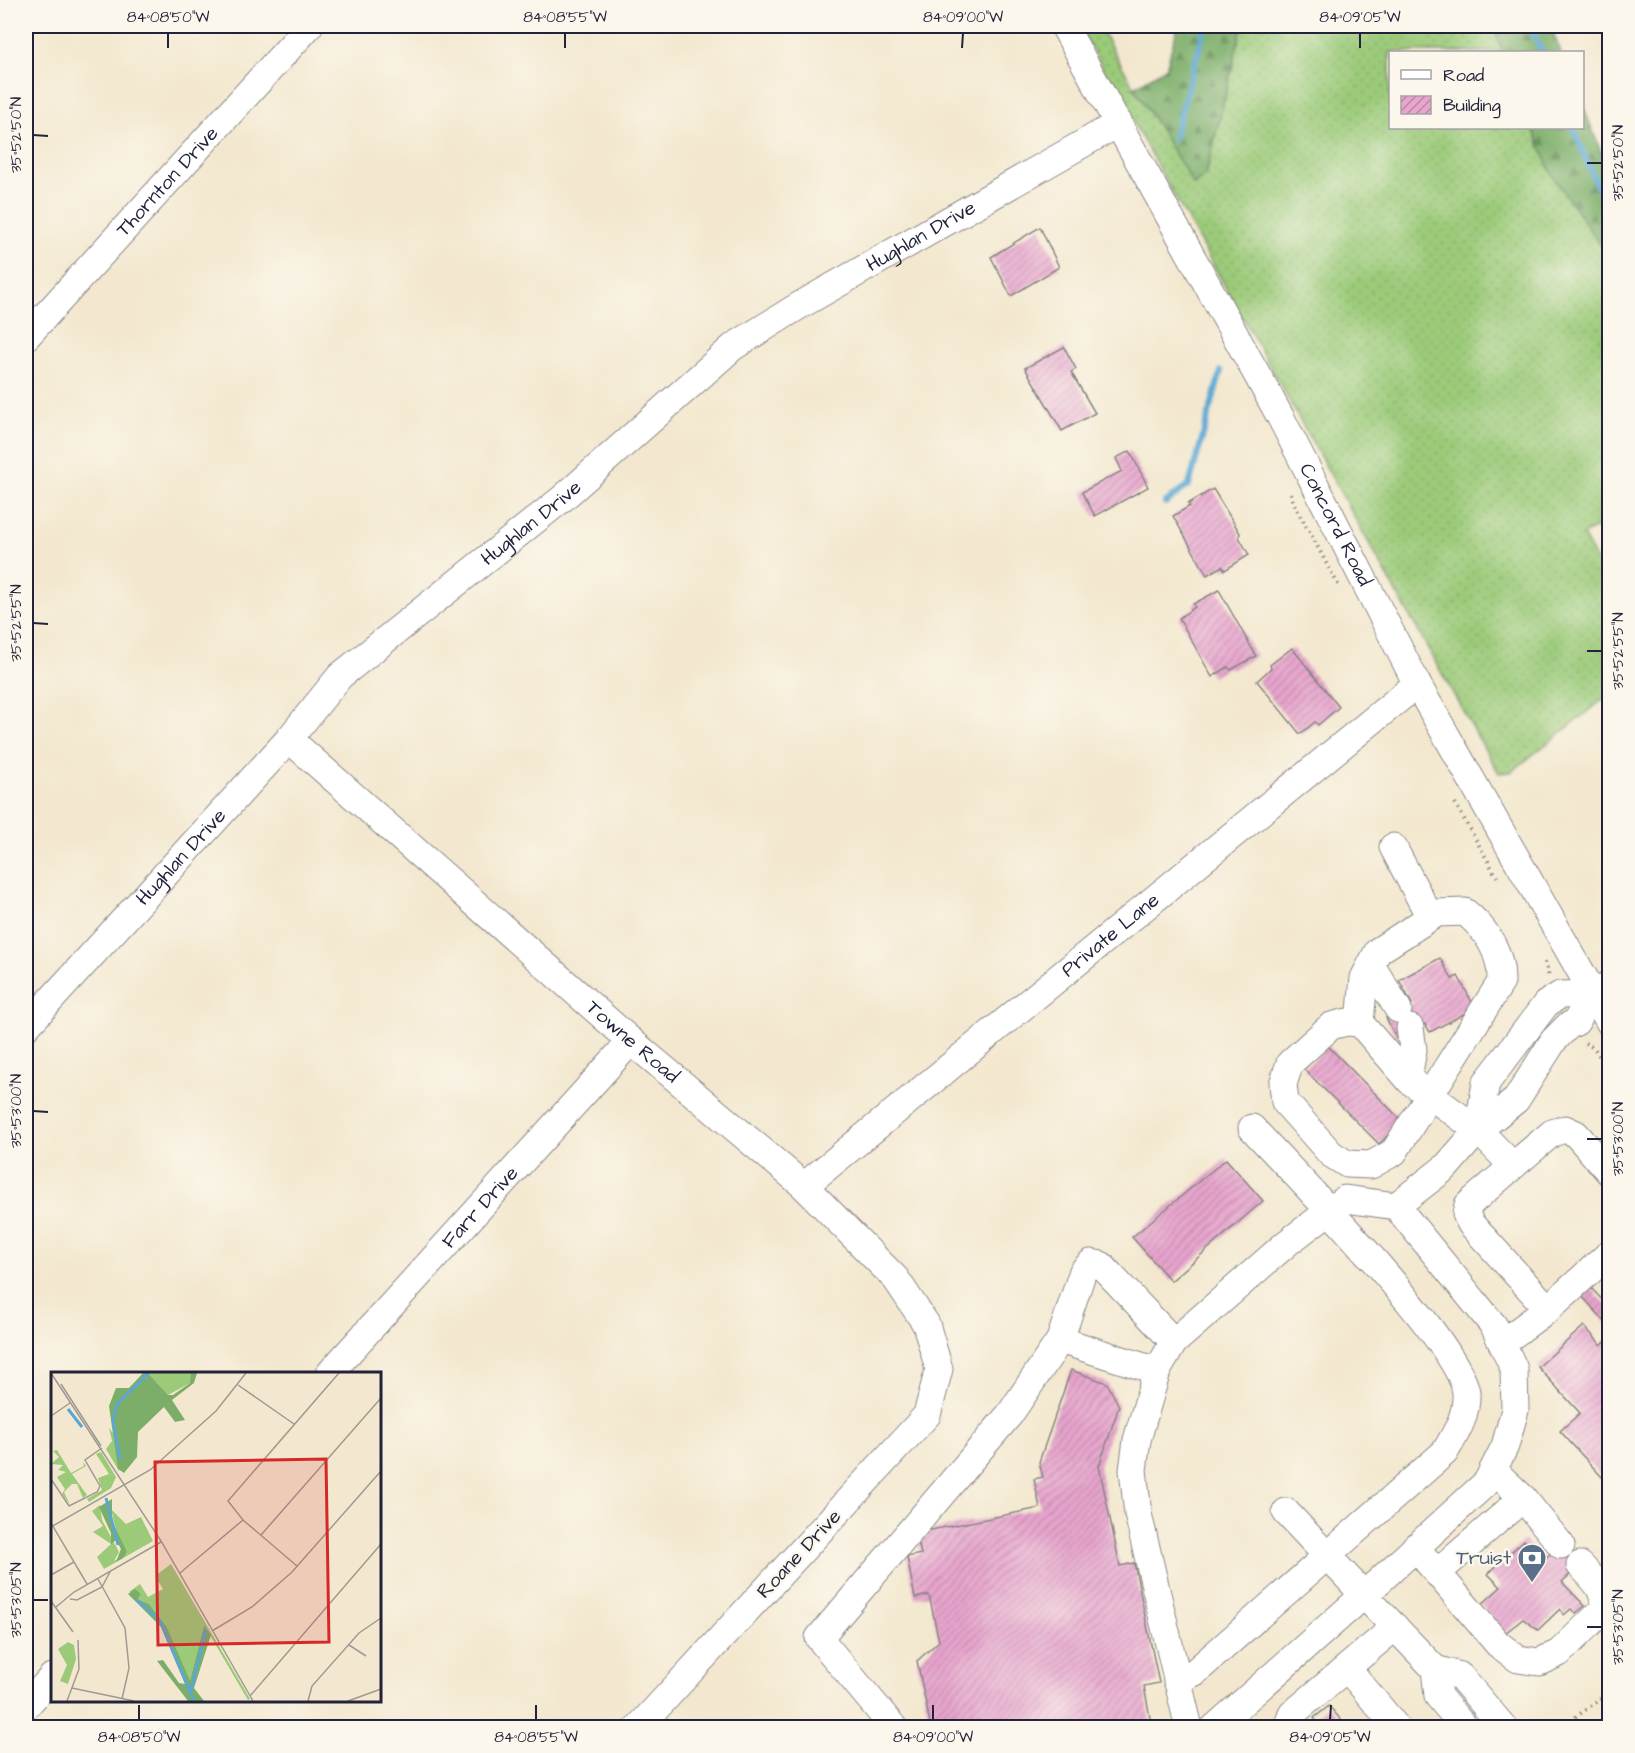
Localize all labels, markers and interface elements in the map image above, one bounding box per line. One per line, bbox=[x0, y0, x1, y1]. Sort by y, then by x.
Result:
text: 84°08'50"W bbox=[127, 7, 209, 28]
text: 84°08'55"W bbox=[523, 7, 607, 28]
text: 84°09'00"W bbox=[923, 7, 1003, 28]
text: 84°09'05"W bbox=[1319, 7, 1401, 28]
legend bbox=[1389, 51, 1584, 129]
text: Road bbox=[1443, 63, 1484, 88]
text: Building bbox=[1443, 93, 1501, 119]
text: 35°52'50"N bbox=[6, 97, 27, 173]
street label: Thornton Drive bbox=[110, 120, 225, 243]
text: 35°52'50"N bbox=[1608, 125, 1629, 201]
street label: Hughlan Drive bbox=[861, 194, 981, 279]
street label: Concord Road bbox=[1292, 458, 1379, 591]
street label: Hughlan Drive bbox=[475, 474, 588, 572]
text: 35°52'55"N bbox=[6, 584, 27, 662]
text: 35°52'55"N bbox=[1608, 612, 1629, 690]
street label: Hughlan Drive bbox=[130, 803, 233, 912]
street label: Private Lane bbox=[1055, 886, 1165, 984]
street label: Towne Road bbox=[580, 994, 685, 1090]
text: 35°53'00"N bbox=[6, 1074, 27, 1148]
text: 35°53'00"N bbox=[1608, 1102, 1629, 1176]
street label: Farr Drive bbox=[435, 1160, 525, 1255]
inset map bbox=[51, 1372, 381, 1702]
street label: Roane Drive bbox=[750, 1503, 848, 1605]
bank icon: Truist bbox=[1516, 1542, 1548, 1584]
place label: Truist bbox=[1456, 1544, 1511, 1572]
text: 35°53'05"N bbox=[6, 1562, 27, 1638]
text: 35°53'05"N bbox=[1608, 1589, 1629, 1665]
text: 84°08'50"W bbox=[98, 1727, 180, 1748]
text: 84°08'55"W bbox=[494, 1727, 578, 1748]
text: 84°09'00"W bbox=[893, 1727, 973, 1748]
text: 84°09'05"W bbox=[1289, 1727, 1371, 1748]

